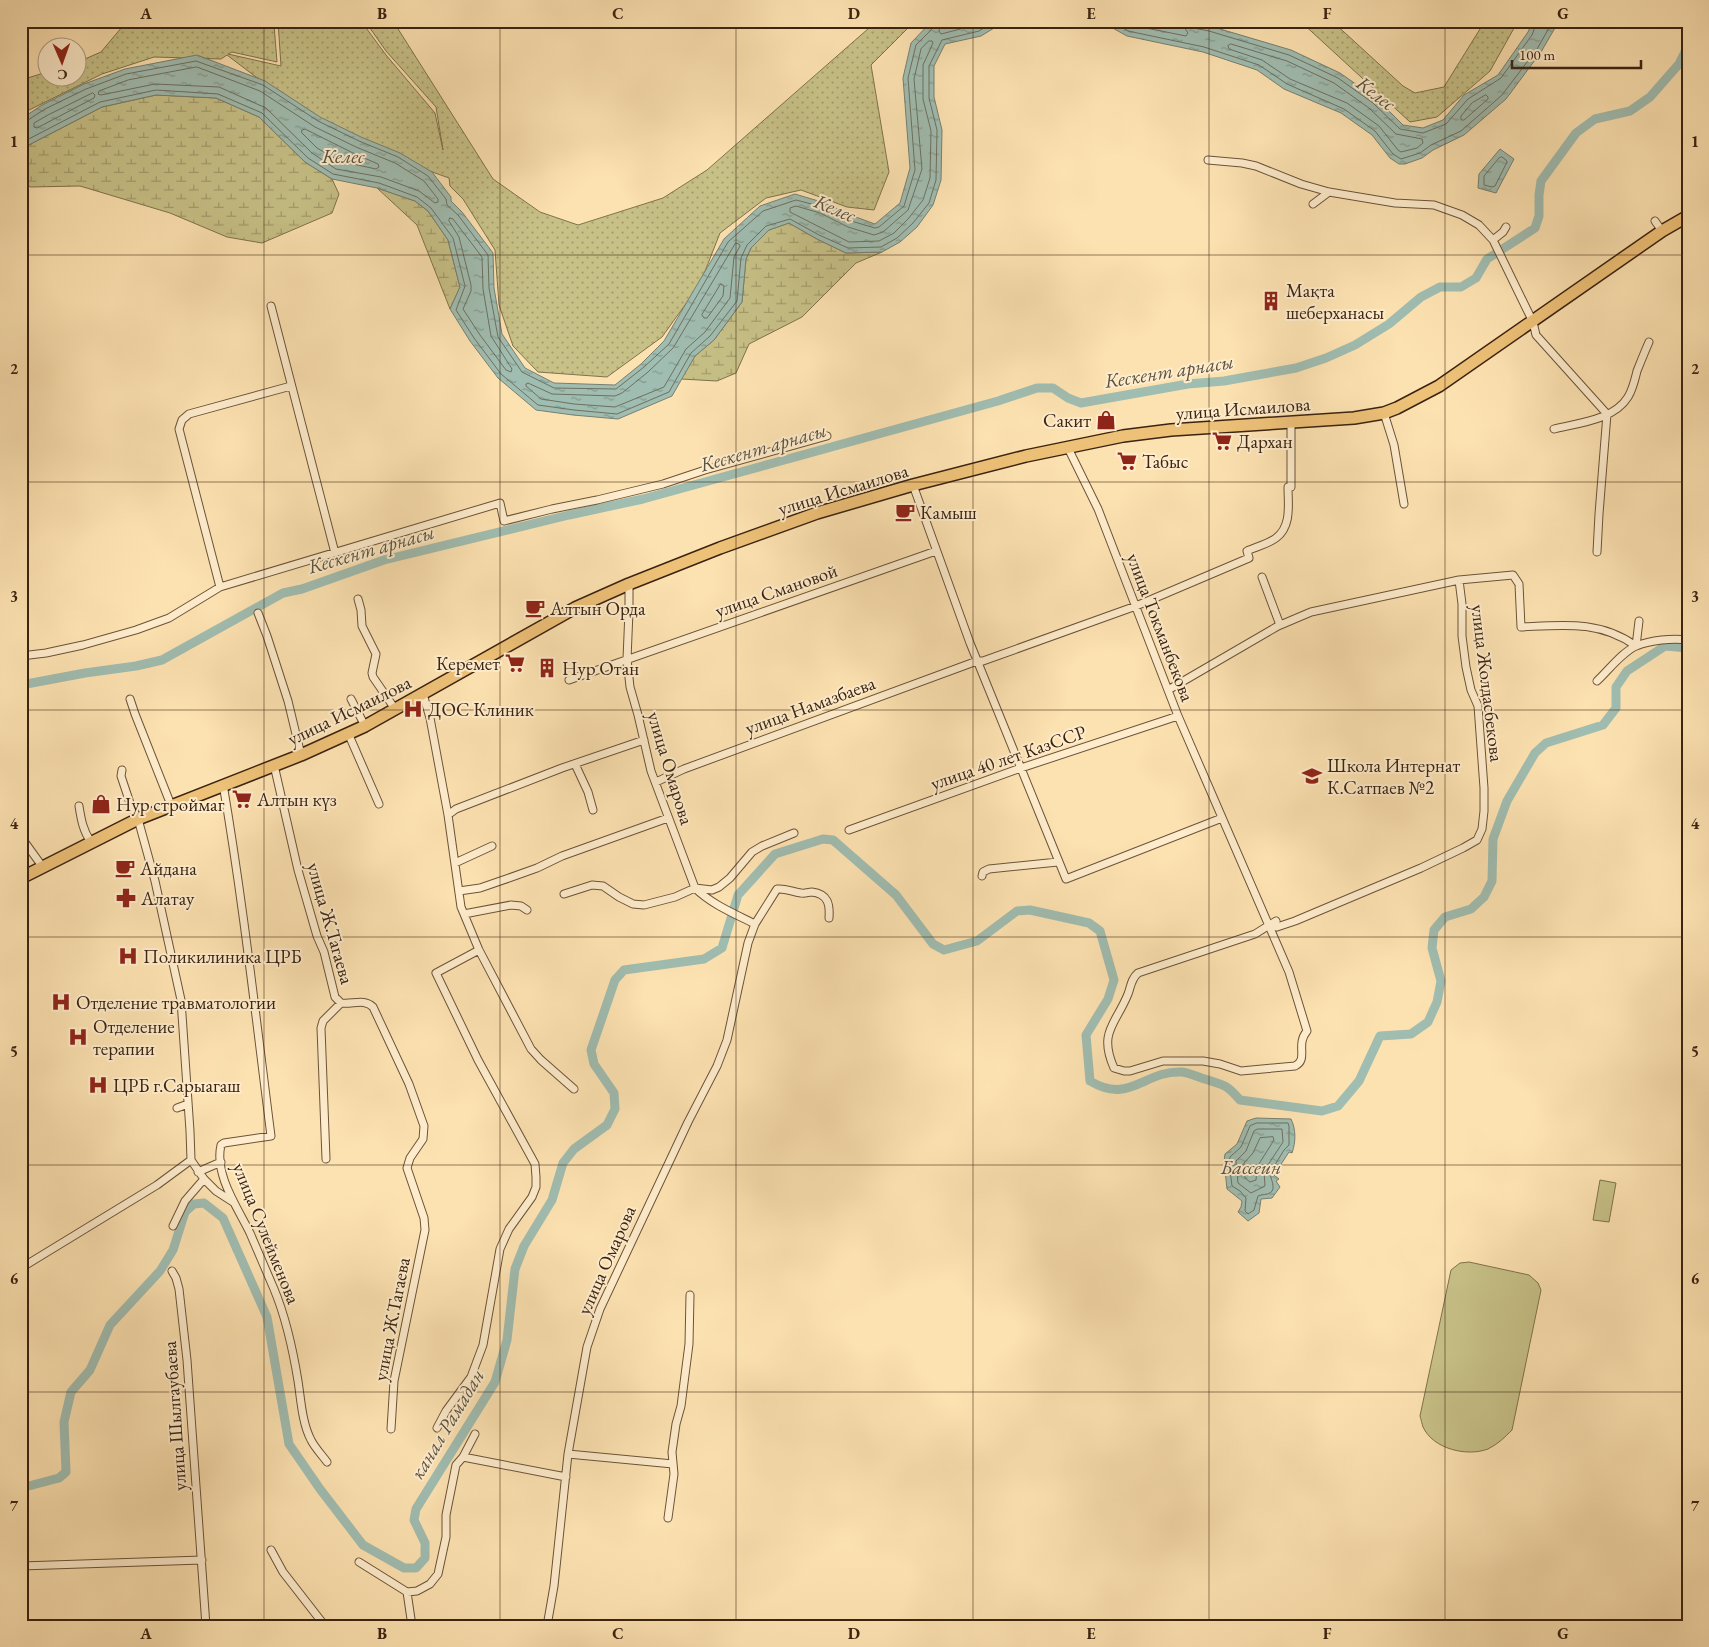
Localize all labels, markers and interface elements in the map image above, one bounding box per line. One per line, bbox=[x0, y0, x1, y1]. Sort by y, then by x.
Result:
text: A bbox=[139, 3, 152, 24]
text: B bbox=[377, 3, 387, 24]
text: C bbox=[612, 3, 624, 24]
text: D bbox=[848, 3, 860, 24]
text: E bbox=[1086, 3, 1096, 24]
text: F bbox=[1323, 3, 1332, 24]
text: G bbox=[1557, 3, 1569, 24]
north arrow bbox=[38, 38, 88, 88]
scale bar bbox=[1512, 38, 1640, 70]
text: 100 m bbox=[1519, 45, 1556, 64]
text: С bbox=[57, 66, 68, 84]
water label: Келес bbox=[1350, 69, 1401, 117]
text: 1 bbox=[10, 131, 18, 152]
text: 1 bbox=[1691, 131, 1699, 152]
water label: Келес bbox=[321, 143, 365, 169]
water label: Келес bbox=[809, 187, 860, 229]
place label: Мақта шеберханасы bbox=[1286, 278, 1385, 325]
building icon: Мақта шеберханасы bbox=[1260, 290, 1282, 312]
water label: Кескент арнасы bbox=[1102, 348, 1235, 394]
text: 2 bbox=[10, 358, 19, 379]
text: 2 bbox=[1691, 358, 1700, 379]
street label: улица Исмаилова bbox=[1175, 391, 1312, 426]
place label: Сакит bbox=[1043, 408, 1091, 433]
shop icon: Сакит bbox=[1095, 409, 1117, 431]
water label: Кескент арнасы bbox=[696, 417, 829, 478]
place label: Дархан bbox=[1237, 429, 1293, 454]
supermarket icon: Дархан bbox=[1211, 430, 1233, 452]
place label: Табыс bbox=[1142, 449, 1189, 474]
supermarket icon: Табыс bbox=[1116, 450, 1138, 472]
street label: улица Исмаилова bbox=[775, 458, 912, 521]
place label: Камыш bbox=[920, 500, 977, 525]
cafe icon: Камыш bbox=[894, 501, 916, 523]
water label: Кескент арнасы bbox=[304, 519, 437, 580]
street label: улица Токманбекова bbox=[1121, 549, 1200, 705]
street label: улица Смановой bbox=[712, 558, 841, 623]
text: 3 bbox=[10, 586, 18, 607]
text: 3 bbox=[1691, 586, 1699, 607]
place label: Алтын Орда bbox=[549, 596, 646, 621]
cafe icon: Алтын Орда bbox=[524, 597, 546, 619]
street label: улица Жолдасбекова bbox=[1465, 603, 1510, 764]
place label: Керемет bbox=[436, 651, 500, 676]
supermarket icon: Керемет bbox=[504, 652, 526, 674]
place label: Нур Отан bbox=[562, 656, 639, 681]
building icon: Нур Отан bbox=[536, 657, 558, 679]
street label: улица Исмаилова bbox=[283, 669, 416, 751]
street label: улица Намазбаева bbox=[742, 670, 879, 741]
place label: ДОС Клиник bbox=[428, 697, 534, 722]
hospital icon: ДОС Клиник bbox=[402, 698, 424, 720]
street label: улица Омарова bbox=[641, 709, 700, 828]
street label: улица 40 лет КазССР bbox=[927, 719, 1090, 796]
place label: Школа Интернат К.Сатпаев №2 bbox=[1327, 753, 1460, 800]
school or university icon: Школа Интернат К.Сатпаев №2 bbox=[1301, 765, 1323, 787]
place label: Алтын күз bbox=[256, 787, 337, 812]
supermarket icon: Алтын күз bbox=[231, 788, 253, 810]
place label: Нур строймаг bbox=[116, 792, 225, 817]
shop icon: Нур строймаг bbox=[90, 793, 112, 815]
text: 4 bbox=[10, 813, 19, 834]
text: 4 bbox=[1691, 813, 1700, 834]
place label: Айдана bbox=[139, 856, 197, 881]
cafe icon: Айдана bbox=[114, 857, 136, 879]
street label: улица Ж.Тагаева bbox=[301, 859, 360, 987]
place label: Алатау bbox=[140, 886, 195, 911]
pharmacy icon: Алатау bbox=[115, 887, 137, 909]
place label: Поликилиника ЦРБ bbox=[143, 944, 302, 969]
hospital icon: Поликилиника ЦРБ bbox=[117, 945, 139, 967]
place label: Отделение травматологии bbox=[76, 990, 276, 1015]
hospital icon: Отделение травматологии bbox=[50, 991, 72, 1013]
place label: Отделение терапии bbox=[93, 1014, 175, 1061]
hospital icon: Отделение терапии bbox=[67, 1026, 89, 1048]
text: 5 bbox=[10, 1041, 18, 1062]
text: 5 bbox=[1691, 1041, 1699, 1062]
place label: ЦРБ г.Сарыагаш bbox=[113, 1073, 240, 1098]
hospital icon: ЦРБ г.Сарыагаш bbox=[87, 1074, 109, 1096]
water label: Бассеин bbox=[1220, 1154, 1281, 1180]
street label: улица Сулейменова bbox=[227, 1159, 306, 1308]
street label: улица Омарова bbox=[571, 1201, 642, 1319]
street label: улица Ж.Тагаева bbox=[367, 1255, 416, 1383]
text: 6 bbox=[10, 1268, 19, 1289]
text: 6 bbox=[1691, 1268, 1700, 1289]
street label: улица Шылгаубаева bbox=[157, 1340, 192, 1492]
water label: канал Рамадан bbox=[404, 1364, 490, 1484]
text: 7 bbox=[10, 1495, 19, 1516]
text: 7 bbox=[1691, 1495, 1700, 1516]
text: A bbox=[139, 1623, 152, 1644]
text: B bbox=[377, 1623, 387, 1644]
text: C bbox=[612, 1623, 624, 1644]
text: D bbox=[848, 1623, 860, 1644]
text: E bbox=[1086, 1623, 1096, 1644]
text: F bbox=[1323, 1623, 1332, 1644]
text: G bbox=[1557, 1623, 1569, 1644]

